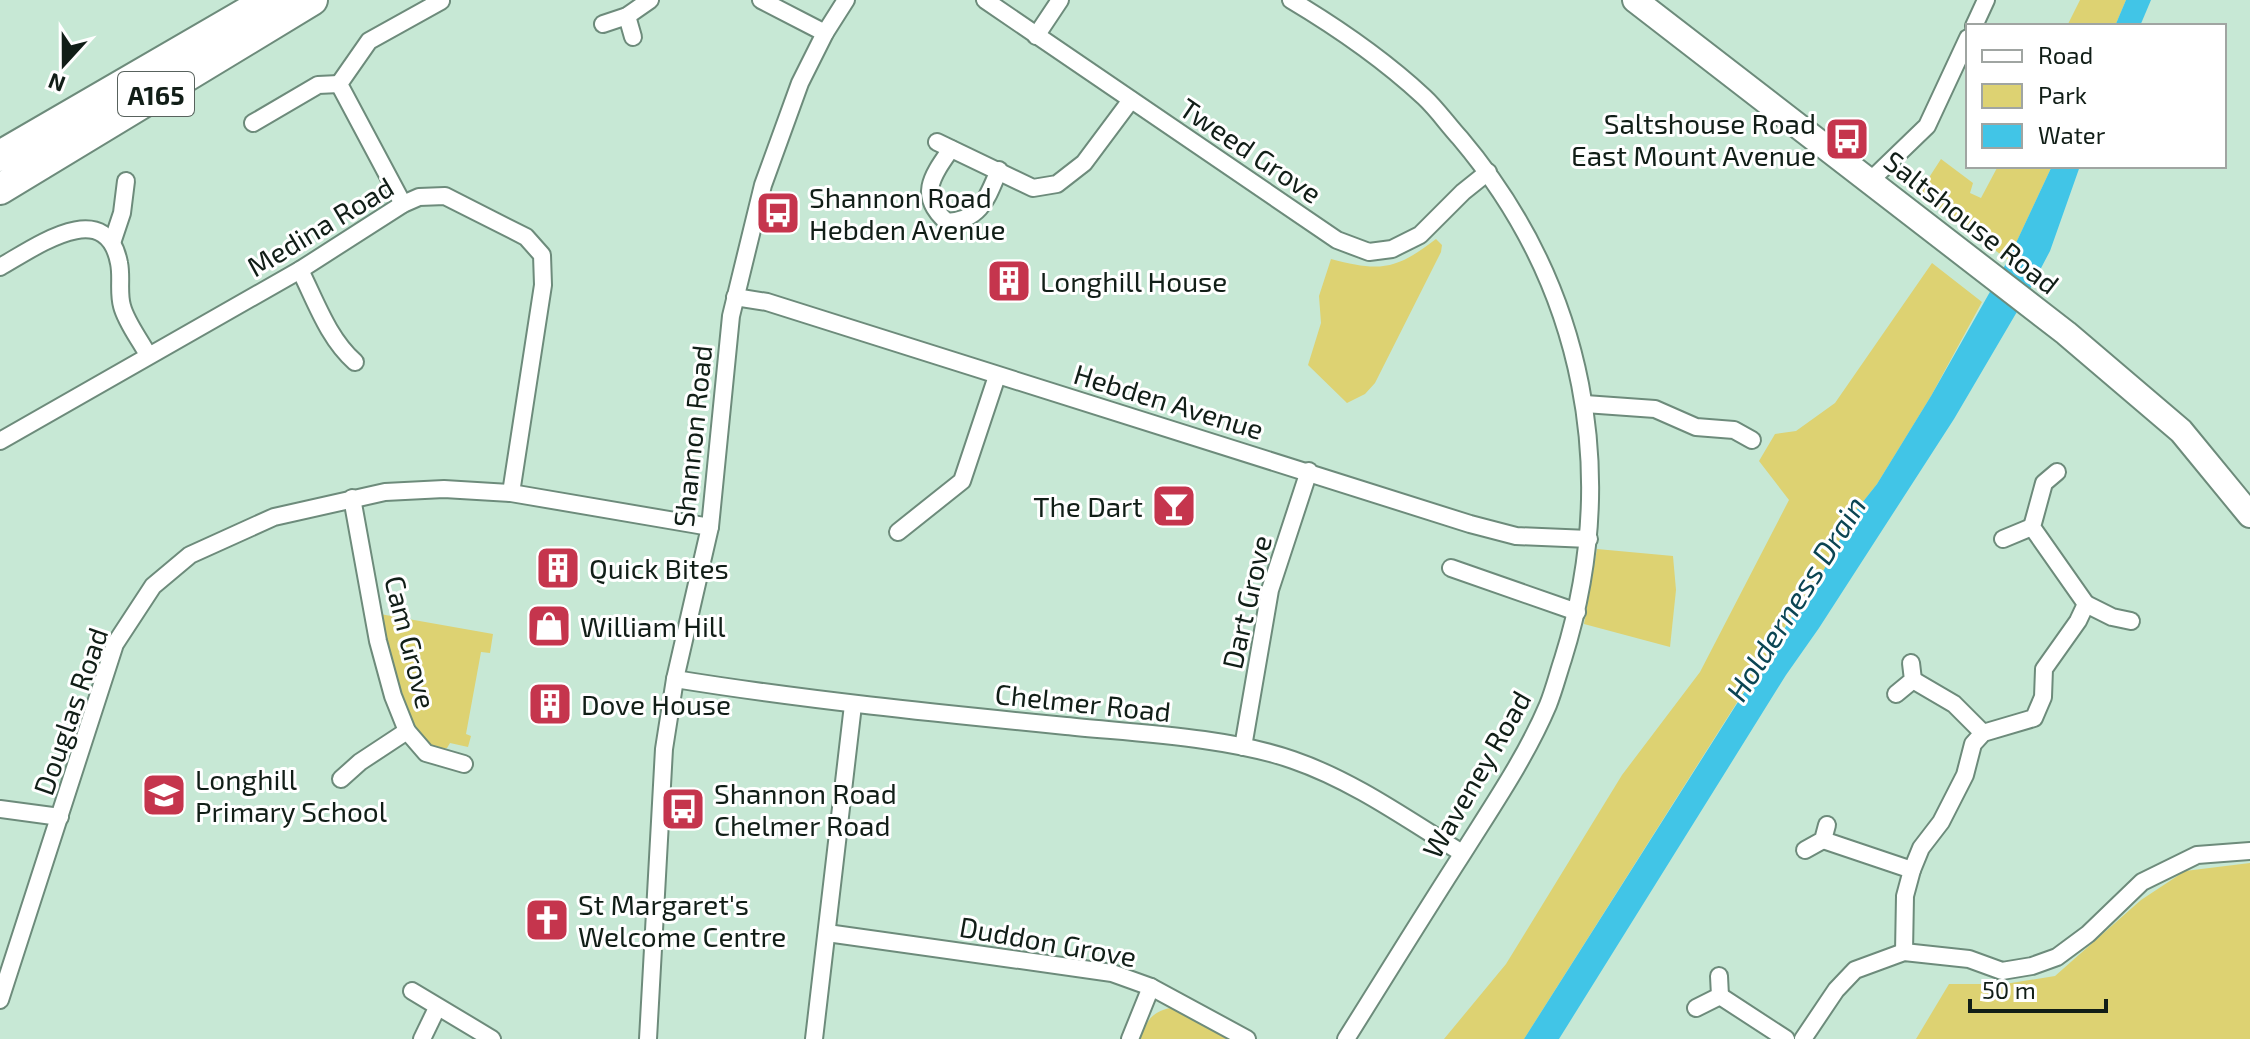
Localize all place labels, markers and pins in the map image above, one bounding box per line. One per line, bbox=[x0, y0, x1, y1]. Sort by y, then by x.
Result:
place label: Saltshouse Road East Mount Avenue bbox=[1571, 106, 1816, 172]
bus stop icon: Saltshouse Road East Mount Avenue bbox=[1823, 115, 1871, 163]
place label: Shannon Road Hebden Avenue bbox=[809, 180, 1005, 246]
bus stop icon: Shannon Road Hebden Avenue bbox=[754, 189, 802, 237]
building icon: Longhill House bbox=[985, 257, 1033, 305]
place label: Longhill House bbox=[1040, 264, 1227, 298]
bar icon: The Dart bbox=[1150, 482, 1198, 530]
place label: The Dart bbox=[1033, 489, 1143, 523]
building icon: Quick Bites bbox=[534, 544, 582, 592]
place label: Quick Bites bbox=[589, 551, 729, 585]
shop icon: William Hill bbox=[525, 602, 573, 650]
place label: William Hill bbox=[580, 609, 726, 643]
building icon: Dove House bbox=[526, 680, 574, 728]
place label: Dove House bbox=[581, 687, 731, 721]
place label: Longhill Primary School bbox=[195, 762, 388, 828]
school or university icon: Longhill Primary School bbox=[140, 771, 188, 819]
place label: Shannon Road Chelmer Road bbox=[714, 776, 897, 842]
bus stop icon: Shannon Road Chelmer Road bbox=[659, 785, 707, 833]
place label: St Margaret's Welcome Centre bbox=[578, 887, 786, 953]
church icon: St Margaret's Welcome Centre bbox=[523, 896, 571, 944]

